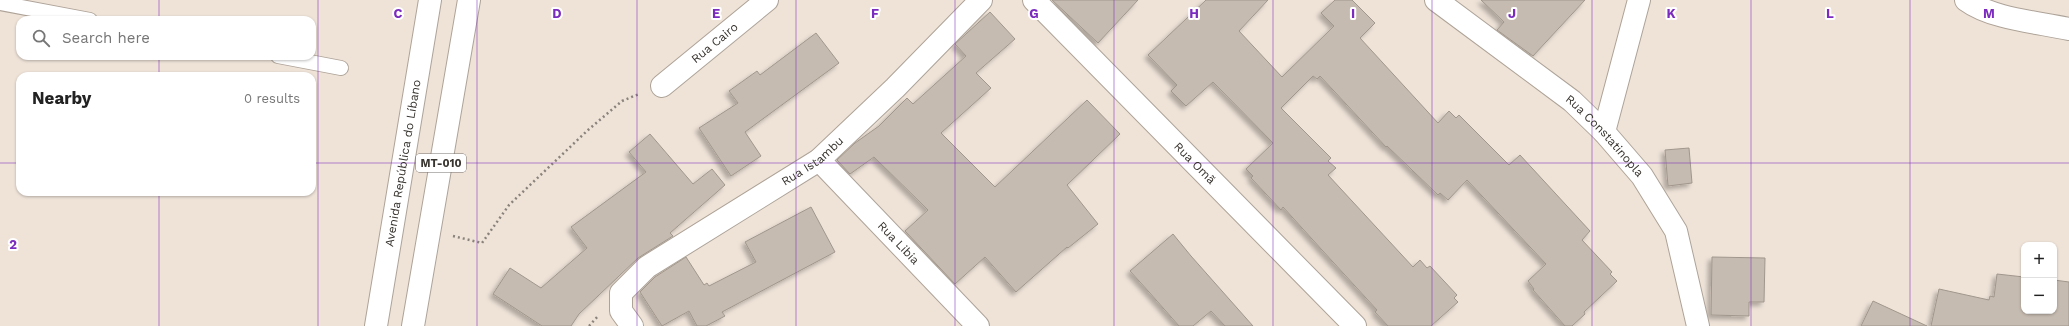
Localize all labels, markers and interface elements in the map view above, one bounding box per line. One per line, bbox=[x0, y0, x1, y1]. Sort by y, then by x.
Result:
text: C bbox=[394, 6, 403, 21]
text: D bbox=[552, 6, 562, 21]
text: E bbox=[712, 6, 720, 21]
text: F bbox=[871, 6, 879, 21]
text: G bbox=[1029, 6, 1039, 21]
text: H bbox=[1189, 6, 1199, 21]
text: I bbox=[1351, 6, 1355, 21]
text: J bbox=[1508, 6, 1516, 21]
text: K bbox=[1666, 6, 1676, 21]
text: L bbox=[1826, 6, 1834, 21]
text: M bbox=[1983, 6, 1995, 21]
search box bbox=[16, 16, 316, 60]
street label: Rua Cairo bbox=[688, 20, 741, 66]
icon: search bbox=[30, 27, 52, 49]
text: Search here bbox=[62, 29, 150, 47]
street label: Avenida República do Líbano bbox=[382, 79, 424, 248]
text: Nearby bbox=[32, 88, 91, 108]
text: 0 results bbox=[244, 91, 300, 106]
street label: Rua Constatinopla bbox=[1563, 92, 1647, 180]
street label: Rua Istambu bbox=[779, 134, 846, 189]
street label: Rua Omã bbox=[1171, 139, 1218, 187]
road number: MT-010 bbox=[416, 154, 466, 172]
street label: Rua Libia bbox=[875, 219, 922, 267]
text: 2 bbox=[9, 237, 17, 252]
map controls bbox=[2021, 242, 2057, 314]
button: + bbox=[2021, 242, 2057, 278]
button: − bbox=[2021, 278, 2057, 314]

